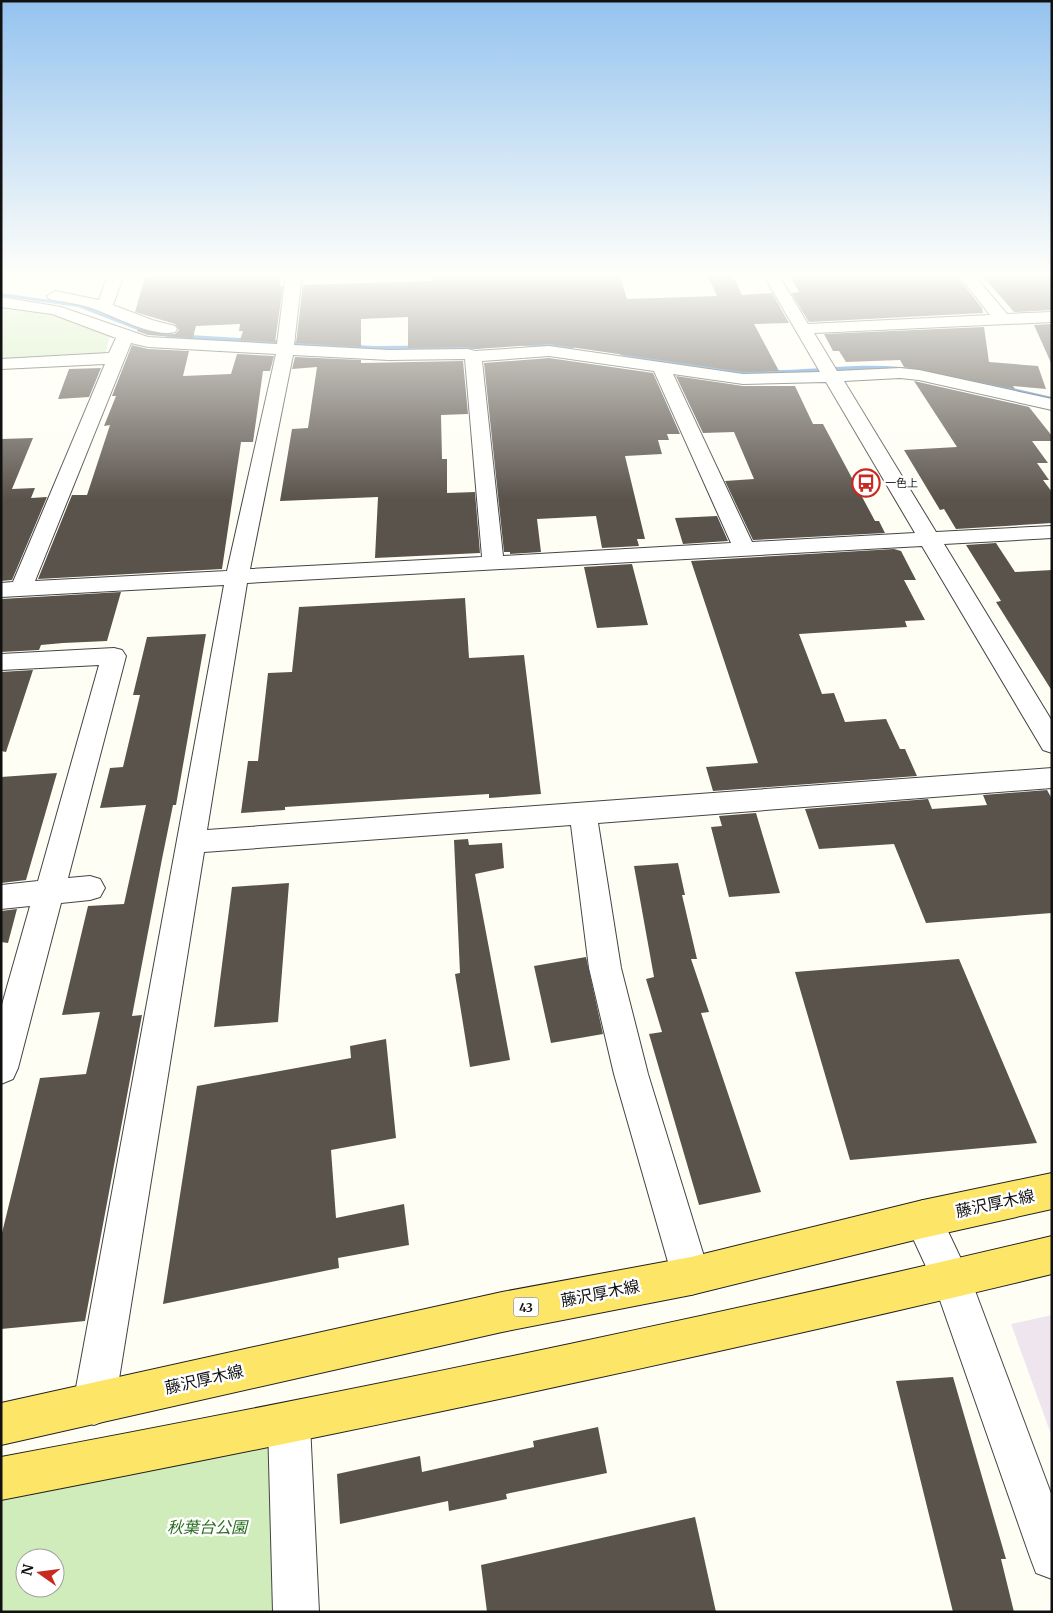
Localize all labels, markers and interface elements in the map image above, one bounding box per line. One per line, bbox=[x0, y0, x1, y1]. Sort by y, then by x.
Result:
bus stop icon: 一色上 bbox=[851, 468, 881, 498]
place label: 一色上 bbox=[885, 476, 918, 490]
street label: 藤沢厚木線 bbox=[954, 1185, 1036, 1221]
street label: 藤沢厚木線 bbox=[559, 1276, 641, 1310]
road number: 43 bbox=[514, 1298, 538, 1316]
street label: 藤沢厚木線 bbox=[163, 1360, 245, 1398]
park label: 秋葉台公園 bbox=[167, 1517, 249, 1537]
north arrow bbox=[15, 1548, 65, 1598]
text: N bbox=[17, 1562, 37, 1577]

